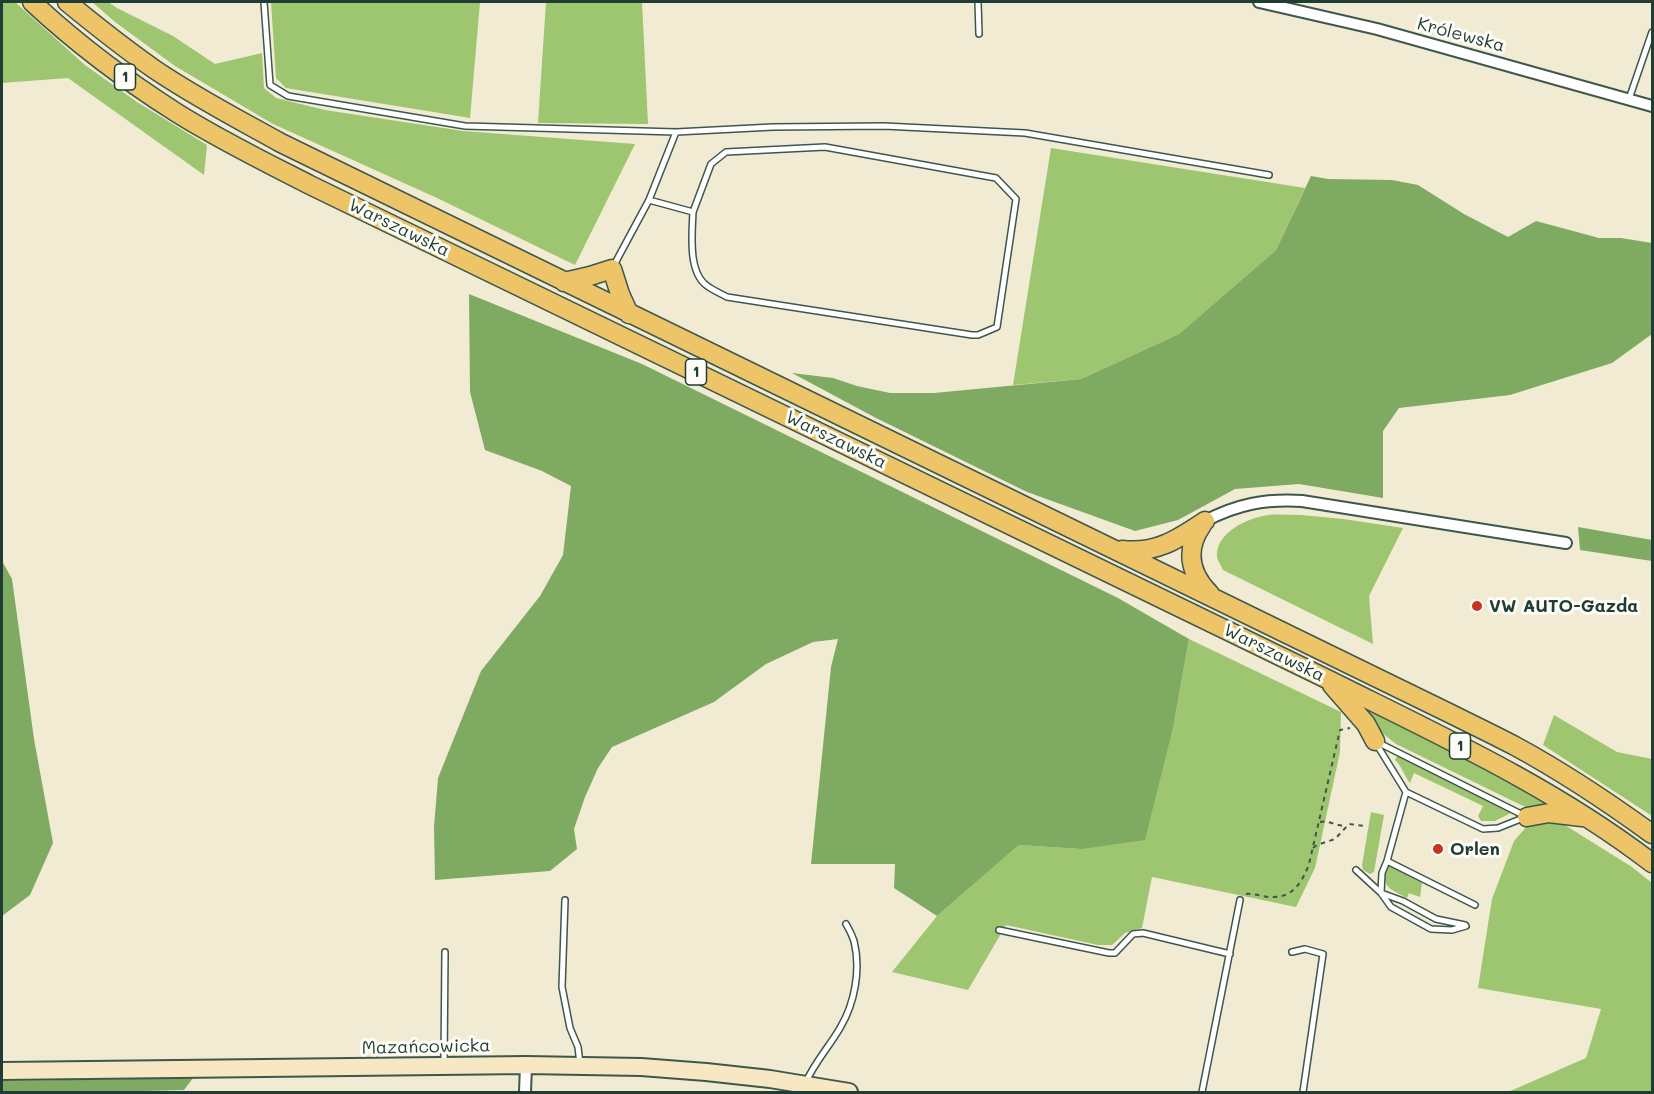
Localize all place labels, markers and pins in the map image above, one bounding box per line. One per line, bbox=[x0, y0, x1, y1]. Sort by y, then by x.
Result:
place label: VW AUTO-Gazda bbox=[1489, 595, 1638, 617]
marker: VW AUTO-Gazda bbox=[1470, 599, 1484, 613]
place label: Orlen bbox=[1450, 838, 1500, 860]
marker: Orlen bbox=[1431, 842, 1445, 856]

